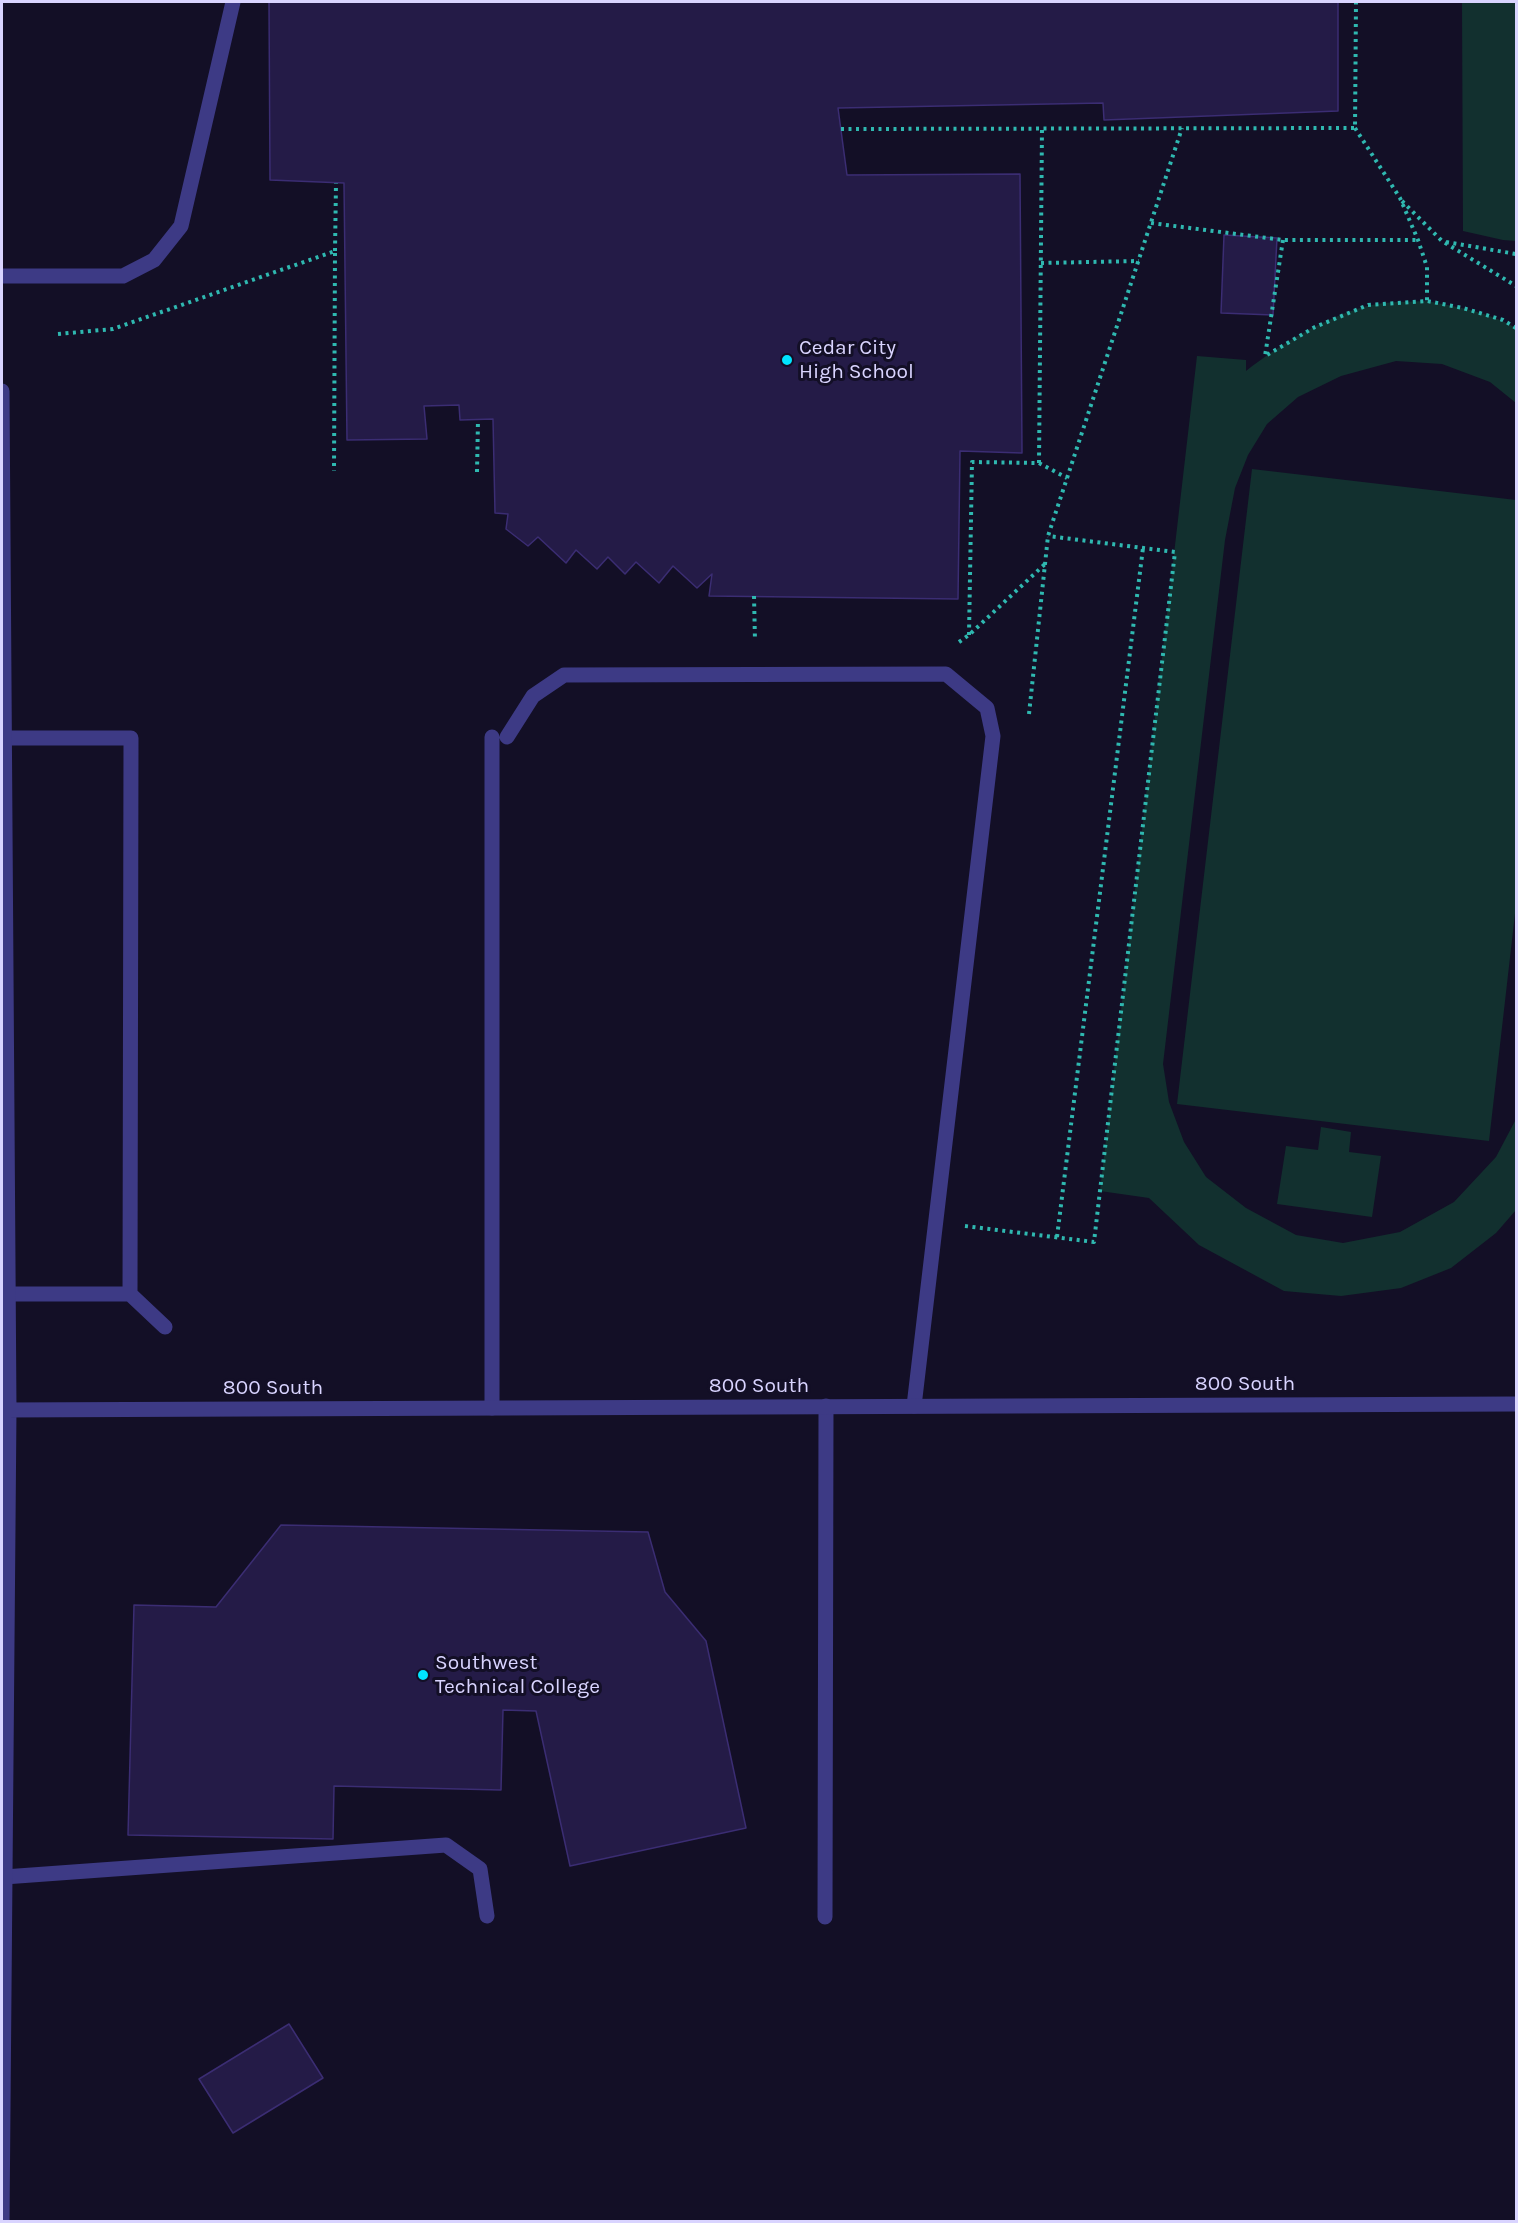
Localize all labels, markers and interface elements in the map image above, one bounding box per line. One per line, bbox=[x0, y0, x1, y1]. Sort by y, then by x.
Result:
place label: Cedar City High School bbox=[799, 335, 914, 385]
marker: Cedar City High School bbox=[780, 353, 794, 367]
street label: 800 South bbox=[1195, 1371, 1295, 1397]
street label: 800 South bbox=[709, 1373, 809, 1399]
street label: 800 South bbox=[223, 1375, 323, 1401]
place label: Southwest Technical College bbox=[435, 1650, 600, 1700]
marker: Southwest Technical College bbox=[416, 1668, 430, 1682]

